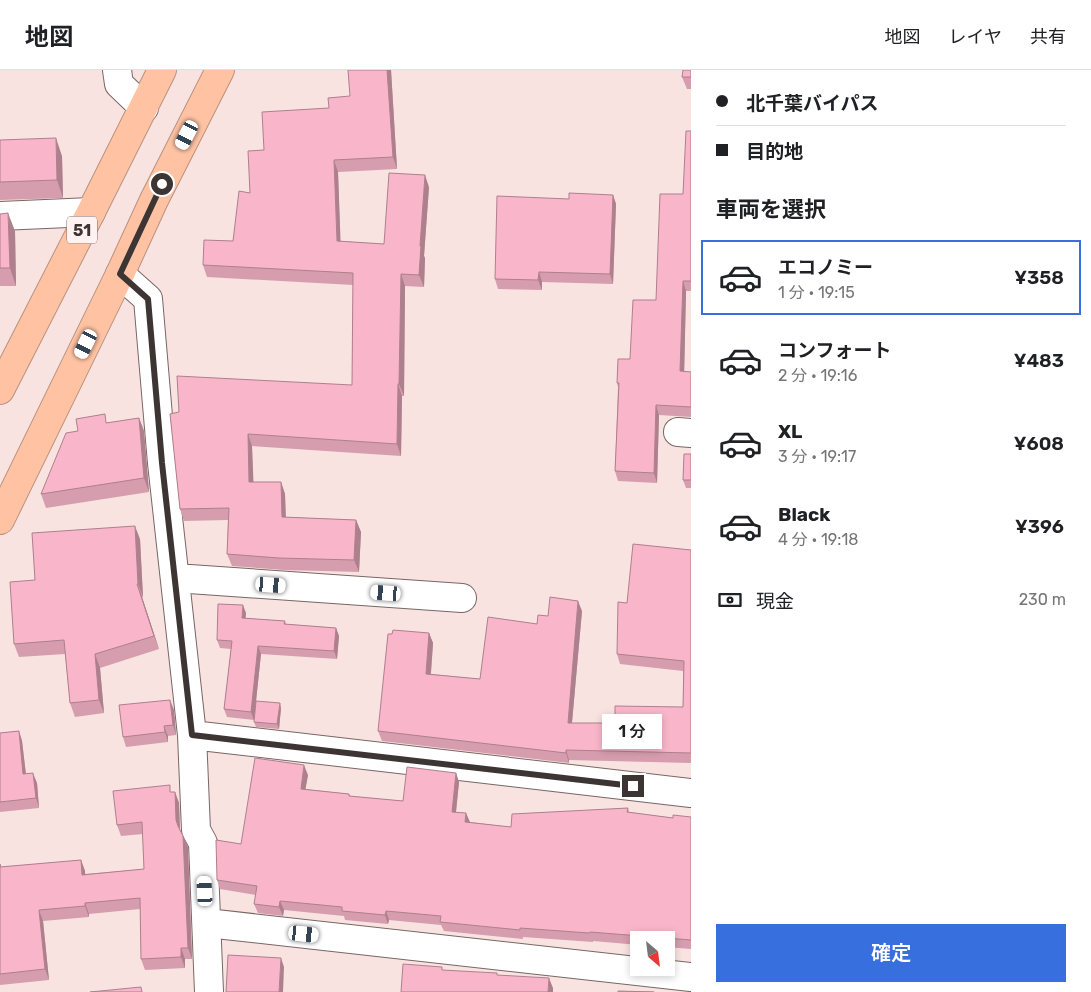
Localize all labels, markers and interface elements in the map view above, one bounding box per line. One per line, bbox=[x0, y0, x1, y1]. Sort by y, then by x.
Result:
text: 地図 bbox=[25, 23, 73, 51]
text: 地図 bbox=[885, 26, 921, 48]
text: レイヤ bbox=[949, 26, 1002, 48]
text: 共有 bbox=[1030, 26, 1066, 48]
text: 北千葉バイパス bbox=[746, 92, 879, 115]
car bbox=[173, 118, 200, 152]
text: 目的地 bbox=[746, 140, 803, 163]
route start bbox=[151, 173, 173, 195]
text: 車両を選択 bbox=[716, 196, 826, 223]
road number: 51 bbox=[67, 216, 97, 244]
icon: car bbox=[718, 255, 763, 300]
text: エコノミー bbox=[778, 256, 873, 279]
text: ¥358 bbox=[1014, 266, 1064, 289]
text: 1 分 · 19:15 bbox=[778, 283, 855, 302]
car bbox=[72, 327, 99, 361]
icon: car bbox=[718, 338, 763, 383]
text: コンフォート bbox=[778, 339, 891, 362]
text: ¥483 bbox=[1014, 349, 1064, 372]
text: 2 分 · 19:16 bbox=[778, 366, 857, 385]
text: XL bbox=[778, 420, 802, 443]
icon: car bbox=[718, 421, 763, 466]
text: ¥608 bbox=[1014, 432, 1064, 455]
text: 3 分 · 19:17 bbox=[778, 447, 856, 466]
text: Black bbox=[778, 503, 830, 526]
icon: car bbox=[718, 504, 763, 549]
text: ¥396 bbox=[1015, 515, 1064, 538]
text: 4 分 · 19:18 bbox=[778, 530, 858, 549]
car bbox=[255, 576, 286, 594]
car bbox=[370, 584, 401, 602]
icon: cash bbox=[716, 586, 744, 614]
text: 現金 bbox=[756, 590, 794, 613]
text: 230 m bbox=[1019, 590, 1066, 609]
callout: 1 分 bbox=[603, 714, 663, 748]
text: 1 分 bbox=[618, 722, 646, 741]
route end bbox=[622, 775, 644, 797]
car bbox=[196, 876, 213, 906]
button: 確定 bbox=[716, 924, 1066, 982]
car bbox=[288, 925, 319, 943]
north arrow bbox=[630, 931, 675, 976]
map controls bbox=[630, 931, 675, 976]

